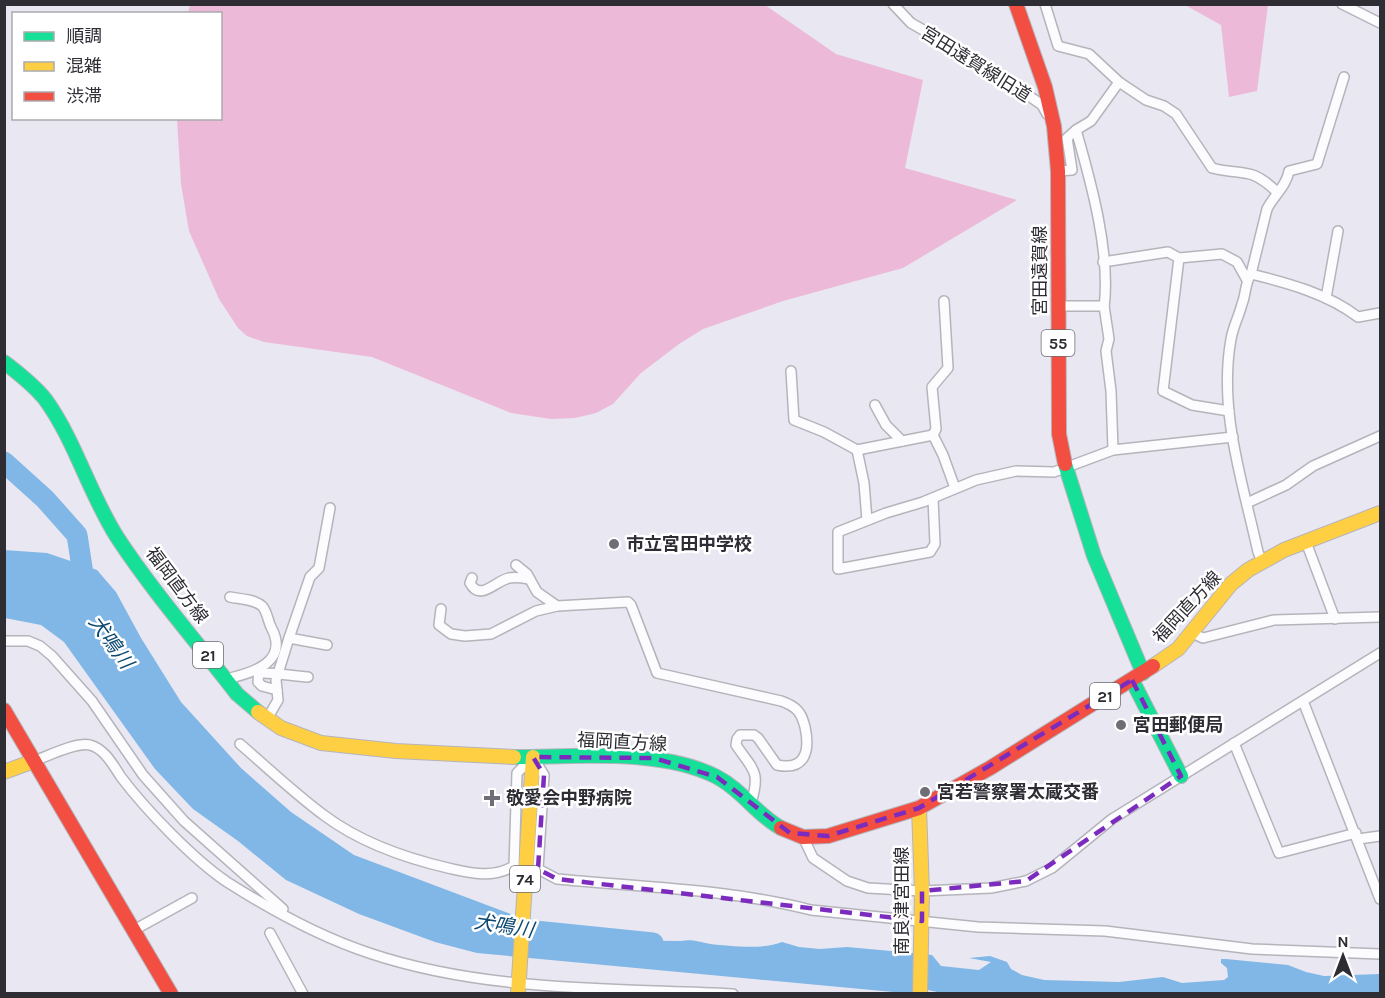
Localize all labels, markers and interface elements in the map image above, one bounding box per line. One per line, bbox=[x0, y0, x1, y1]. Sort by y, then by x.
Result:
legend bbox=[12, 12, 222, 120]
street label: 宮田遠賀線旧道 bbox=[917, 21, 1035, 107]
text: 順調 bbox=[66, 25, 102, 47]
text: 混雑 bbox=[66, 55, 102, 77]
text: 渋滞 bbox=[66, 85, 102, 107]
street label: 宮田遠賀線 bbox=[1029, 226, 1051, 316]
road number: 55 bbox=[1042, 330, 1074, 356]
place label: 市立宮田中学校 bbox=[626, 533, 752, 555]
marker: 市立宮田中学校 bbox=[607, 537, 621, 551]
street label: 福岡直方線 bbox=[141, 542, 213, 628]
street label: 福岡直方線 bbox=[1148, 567, 1226, 647]
water label: 犬鳴川 bbox=[84, 611, 139, 675]
road number: 21 bbox=[193, 642, 223, 668]
road number: 21 bbox=[1090, 683, 1120, 709]
place label: 宮田郵便局 bbox=[1133, 714, 1223, 736]
marker: 宮田郵便局 bbox=[1114, 718, 1128, 732]
street label: 福岡直方線 bbox=[576, 729, 668, 755]
place label: 宮若警察署太蔵交番 bbox=[937, 781, 1099, 803]
marker: 宮若警察署太蔵交番 bbox=[918, 785, 932, 799]
place label: 敬愛会中野病院 bbox=[506, 787, 632, 809]
marker: 敬愛会中野病院 bbox=[483, 789, 501, 807]
street label: 南良津宮田線 bbox=[891, 847, 913, 955]
road number: 74 bbox=[510, 866, 540, 892]
water label: 犬鳴川 bbox=[473, 910, 537, 942]
north arrow bbox=[1313, 926, 1373, 986]
text: N bbox=[1337, 932, 1349, 951]

